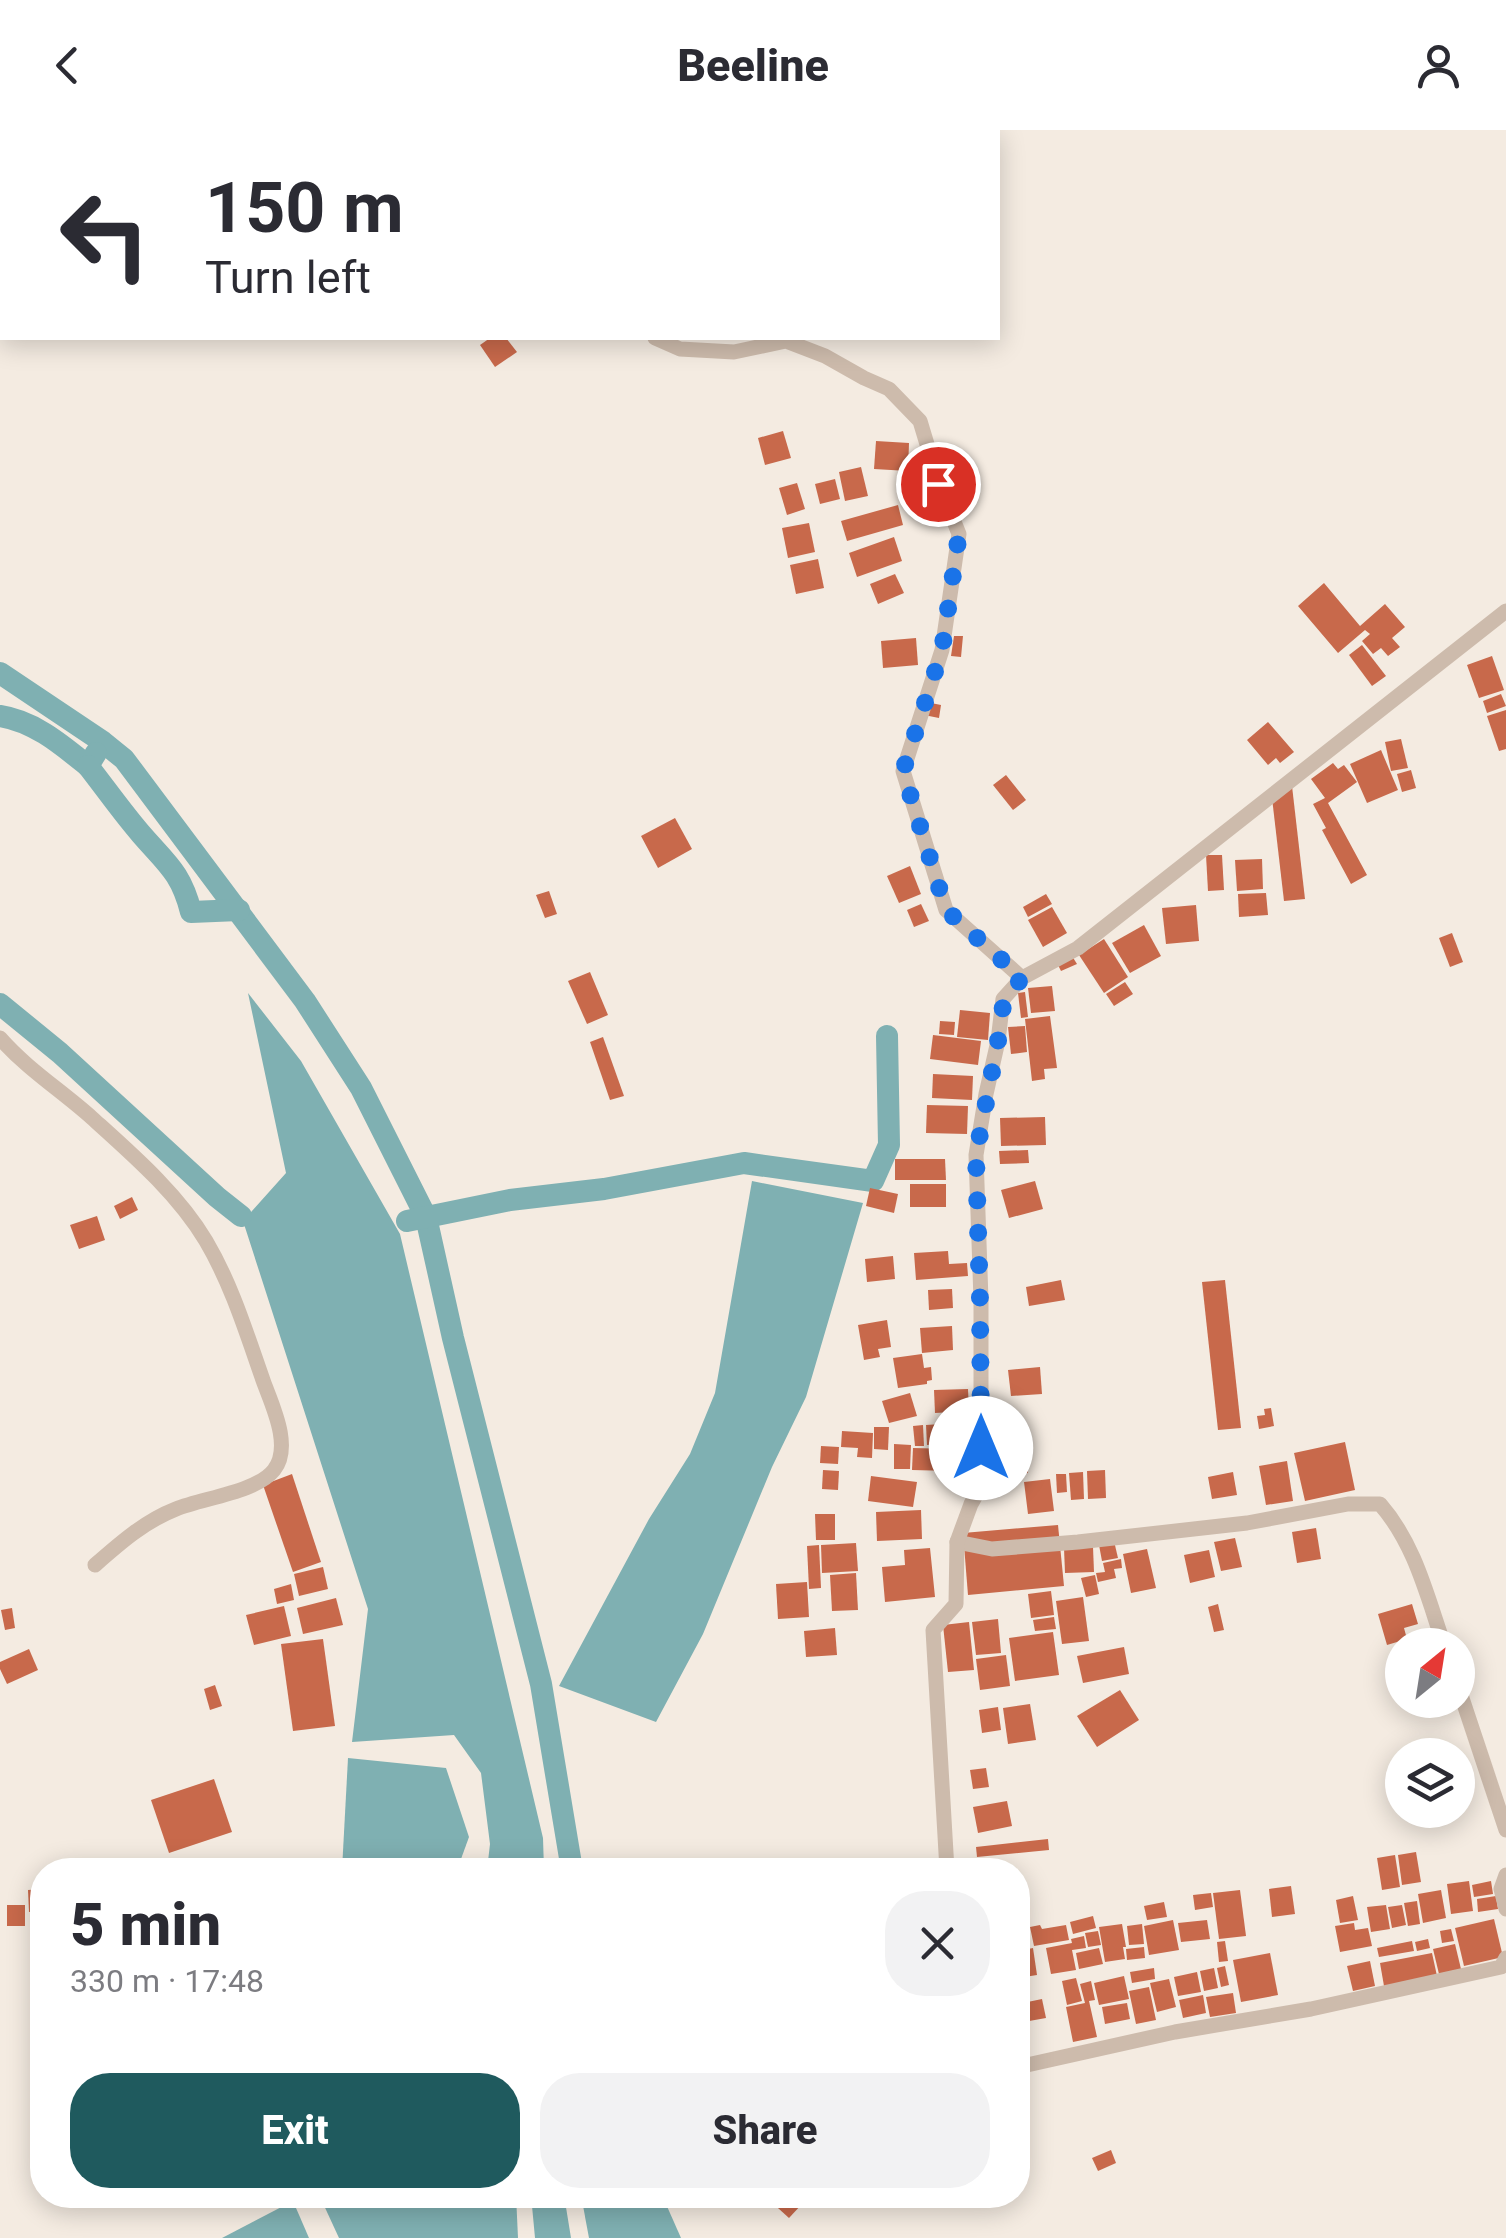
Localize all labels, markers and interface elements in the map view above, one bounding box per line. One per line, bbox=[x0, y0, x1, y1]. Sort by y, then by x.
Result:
icon: back bbox=[40, 38, 95, 93]
icon: person bbox=[1411, 38, 1466, 93]
text: Beeline bbox=[677, 39, 829, 92]
text: 150 m bbox=[205, 167, 404, 249]
icon: left bbox=[40, 170, 170, 300]
text: Turn left bbox=[205, 251, 371, 304]
pin bbox=[896, 442, 981, 527]
icon: arrive bbox=[911, 457, 966, 512]
position arrow bbox=[929, 1396, 1033, 1500]
north arrow bbox=[1385, 1628, 1475, 1718]
map controls bbox=[1385, 1628, 1475, 1828]
button: layers bbox=[1385, 1738, 1475, 1828]
text: 5 min bbox=[70, 1889, 221, 1960]
button: close bbox=[885, 1891, 990, 1996]
text: 330 m · 17:48 bbox=[70, 1962, 264, 2000]
button: Exit bbox=[70, 2073, 520, 2188]
button: Share bbox=[540, 2073, 990, 2188]

